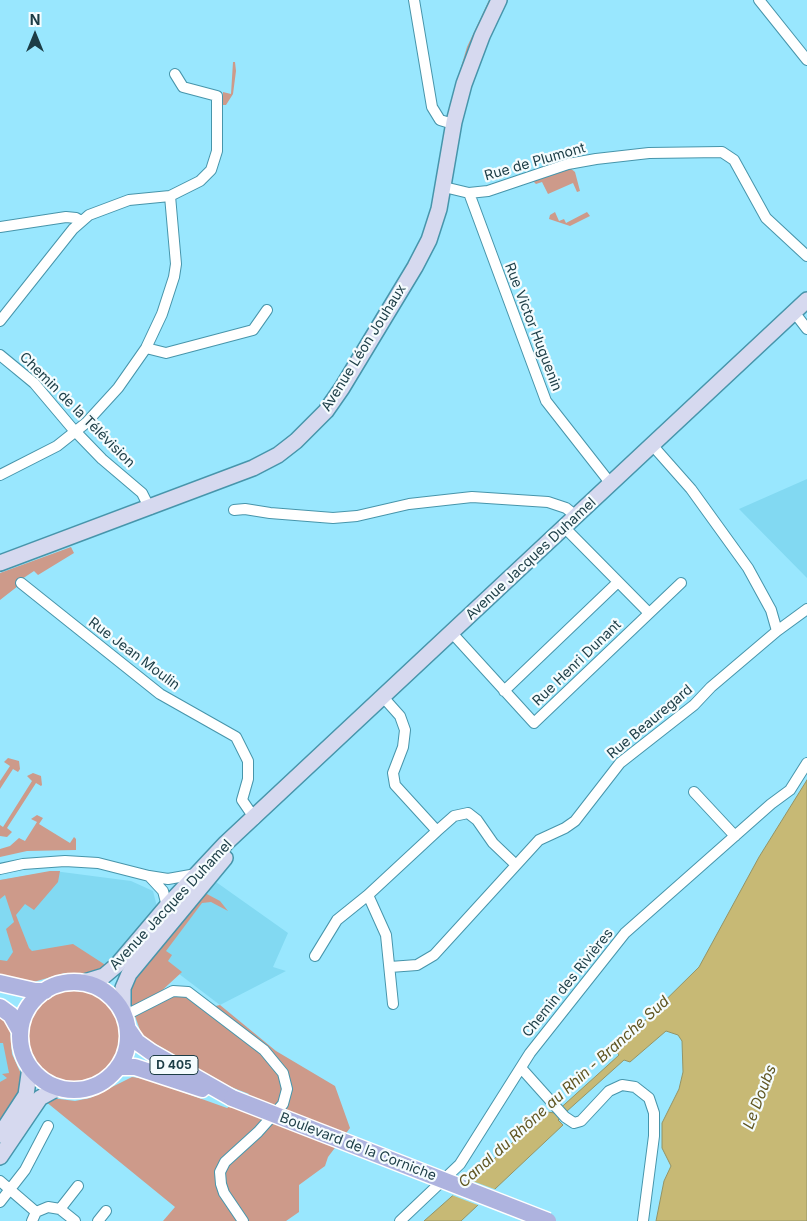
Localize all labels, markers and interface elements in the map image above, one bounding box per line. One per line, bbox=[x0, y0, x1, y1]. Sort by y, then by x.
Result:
north arrow bbox=[10, 10, 60, 60]
text: N bbox=[30, 11, 40, 28]
street label: Rue de Plumont bbox=[483, 140, 587, 184]
street label: Rue Victor Huguenin bbox=[501, 260, 565, 394]
street label: Avenue Léon Jouhaux bbox=[318, 281, 410, 415]
street label: Chemin de la Télévision bbox=[16, 349, 138, 471]
street label: Avenue Jacques Duhamel bbox=[463, 494, 599, 624]
street label: Rue Jean Moulin bbox=[85, 614, 183, 694]
street label: Rue Henri Dunant bbox=[529, 617, 625, 709]
street label: Rue Beauregard bbox=[604, 681, 696, 763]
street label: Avenue Jacques Duhamel bbox=[106, 837, 236, 973]
street label: Chemin des Rivières bbox=[519, 925, 617, 1041]
water label: Canal du Rhône au Rhin - Branche Sud bbox=[455, 992, 673, 1192]
road number: D 405 bbox=[150, 1056, 198, 1074]
water label: Le Doubs bbox=[740, 1062, 780, 1132]
street label: Boulevard de la Corniche bbox=[277, 1109, 439, 1185]

